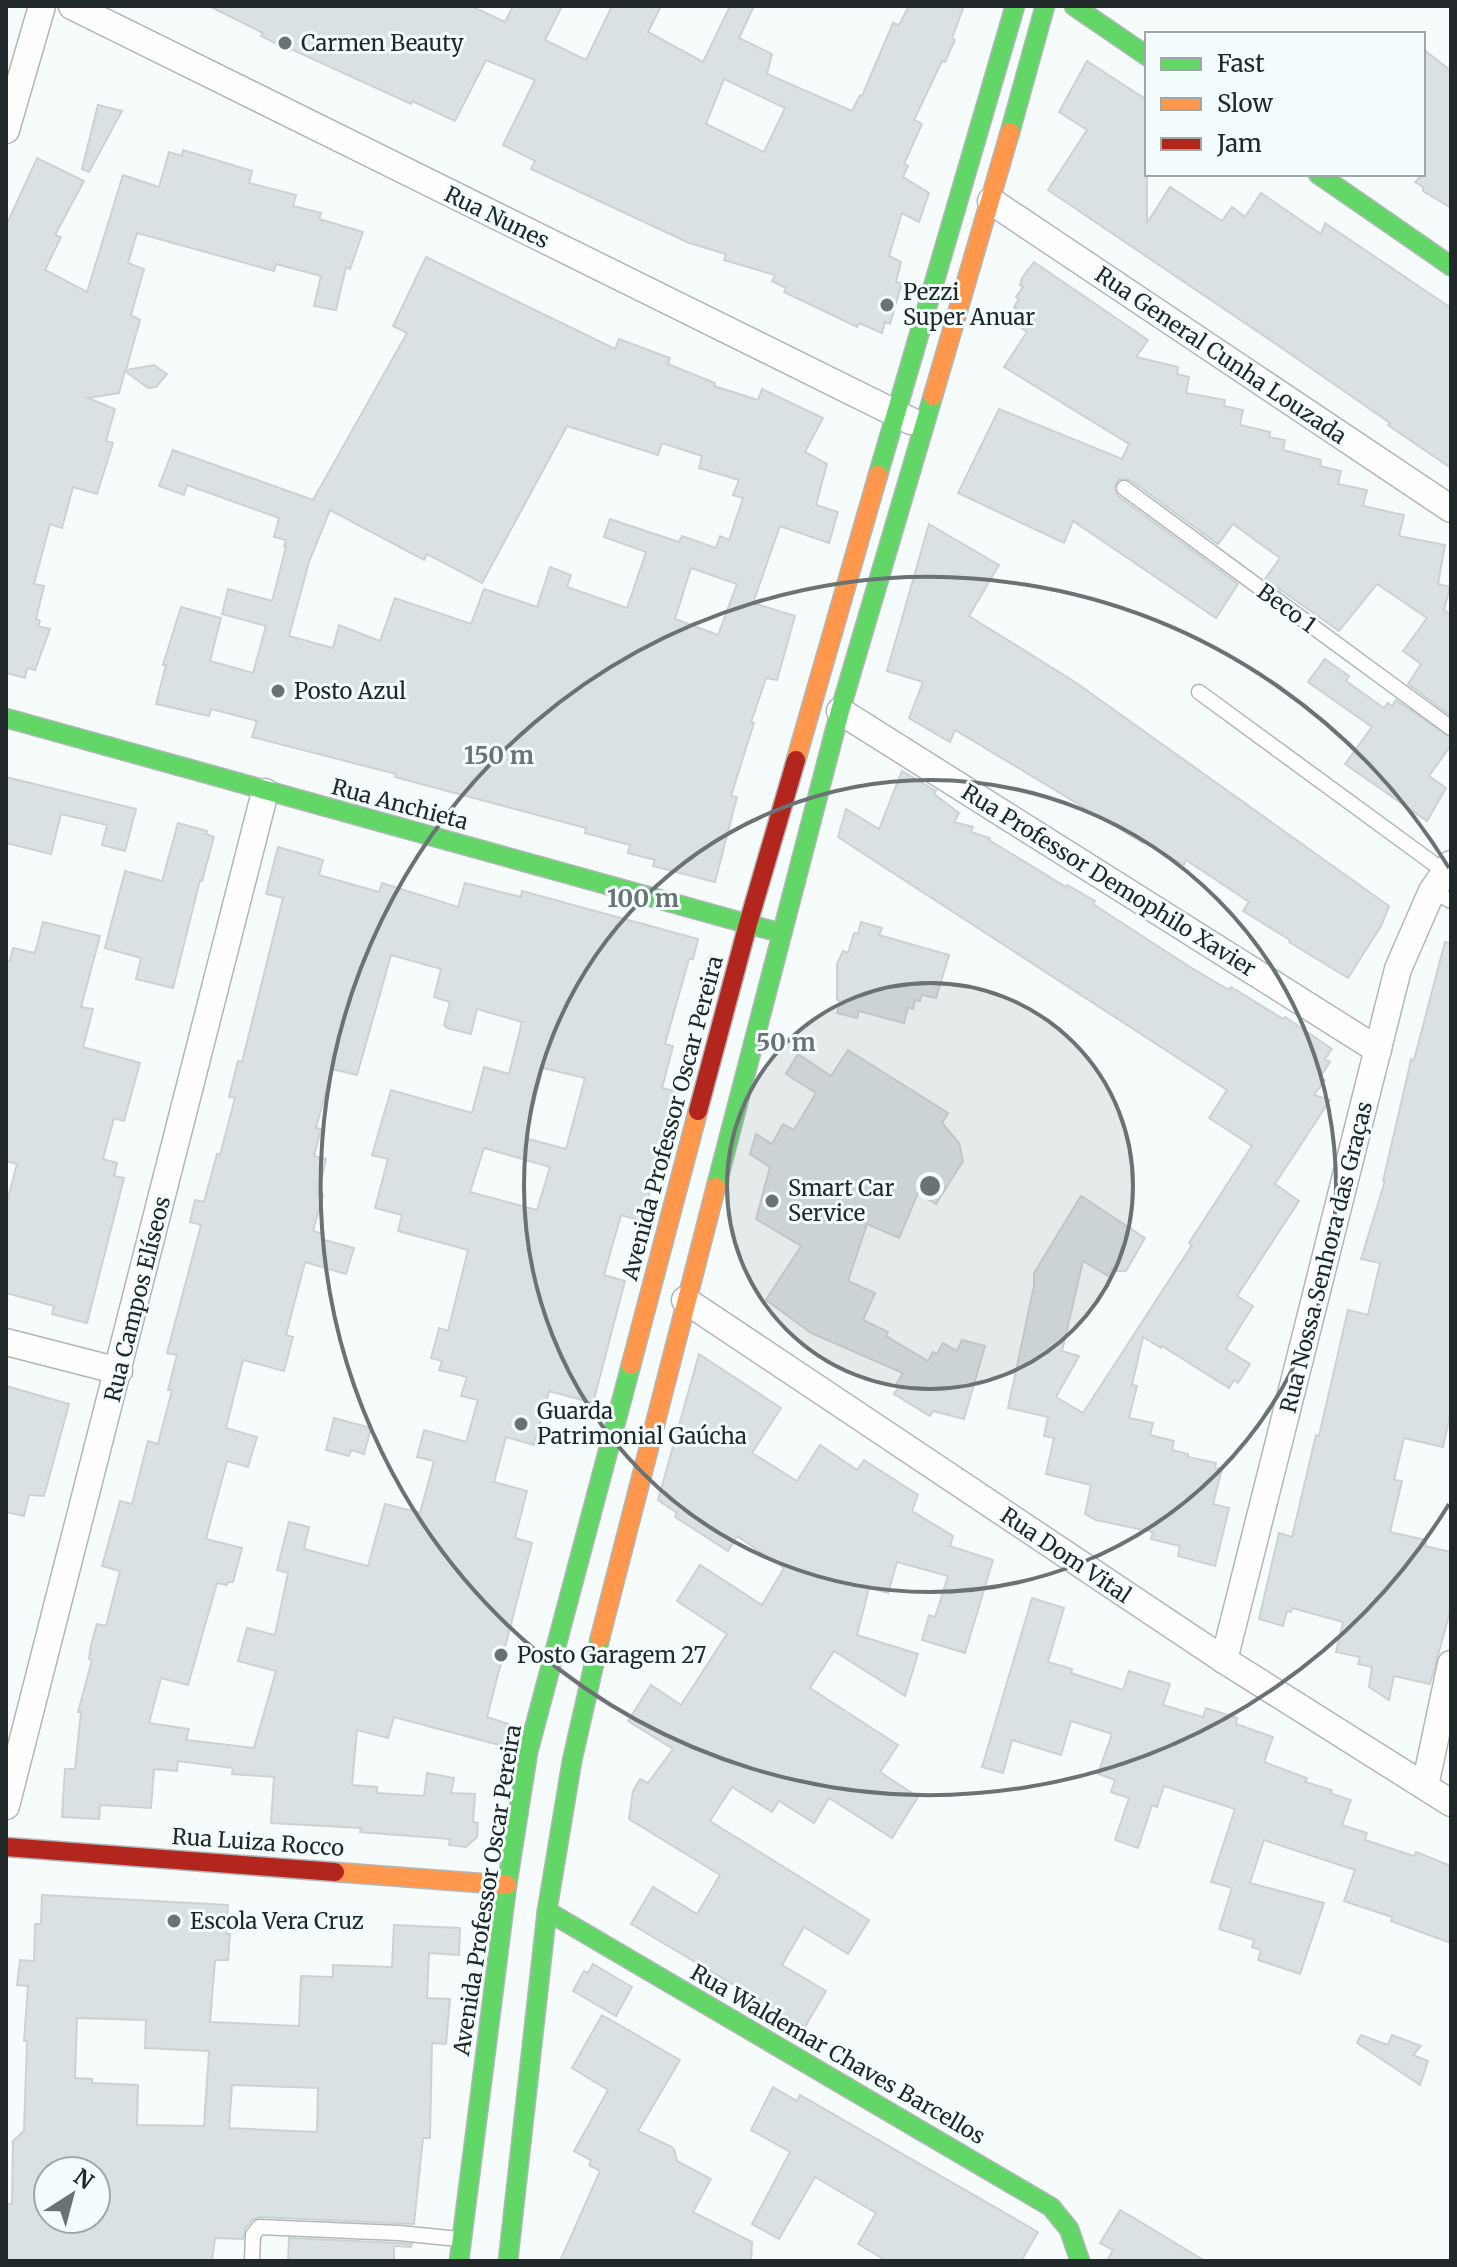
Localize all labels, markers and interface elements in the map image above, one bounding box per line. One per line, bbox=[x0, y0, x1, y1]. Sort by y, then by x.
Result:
place label: Carmen Beauty bbox=[301, 29, 464, 57]
legend bbox=[1145, 32, 1425, 176]
marker: Carmen Beauty bbox=[276, 34, 294, 52]
text: Fast bbox=[1217, 48, 1265, 79]
text: Slow bbox=[1217, 88, 1273, 119]
text: Jam bbox=[1216, 128, 1262, 159]
street label: Rua Nunes bbox=[440, 180, 554, 254]
street label: Rua General Cunha Louzada bbox=[1090, 260, 1352, 450]
place label: Pezzi Super Anuar bbox=[903, 278, 1035, 331]
marker: Pezzi Super Anuar bbox=[878, 296, 896, 314]
street label: Beco 1 bbox=[1252, 577, 1322, 639]
place label: Posto Azul bbox=[294, 677, 406, 705]
marker: Posto Azul bbox=[269, 682, 287, 700]
text: 150 m bbox=[464, 740, 534, 771]
street label: Rua Anchieta bbox=[329, 772, 472, 836]
street label: Rua Professor Demophilo Xavier bbox=[957, 778, 1262, 983]
text: 100 m bbox=[607, 883, 679, 914]
street label: Avenida Professor Oscar Pereira bbox=[615, 953, 729, 1284]
text: 50 m bbox=[756, 1027, 816, 1058]
street label: Rua Nossa Senhora das Graças bbox=[1274, 1098, 1378, 1416]
centre of rings bbox=[916, 1172, 944, 1200]
place label: Smart Car Service bbox=[788, 1174, 894, 1227]
marker: Smart Car Service bbox=[763, 1192, 781, 1210]
street label: Rua Campos Elíseos bbox=[98, 1193, 176, 1405]
place label: Guarda Patrimonial Gaúcha bbox=[537, 1397, 747, 1450]
marker: Guarda Patrimonial Gaúcha bbox=[512, 1415, 530, 1433]
street label: Rua Dom Vital bbox=[995, 1501, 1137, 1609]
place label: Posto Garagem 27 bbox=[517, 1641, 706, 1669]
marker: Posto Garagem 27 bbox=[492, 1646, 510, 1664]
street label: Avenida Professor Oscar Pereira bbox=[447, 1722, 527, 2058]
street label: Rua Luiza Rocco bbox=[171, 1822, 345, 1862]
place label: Escola Vera Cruz bbox=[190, 1907, 364, 1935]
marker: Escola Vera Cruz bbox=[165, 1912, 183, 1930]
street label: Rua Waldemar Chaves Barcellos bbox=[686, 1958, 990, 2150]
north arrow bbox=[32, 2155, 112, 2235]
text: N bbox=[68, 2162, 100, 2196]

